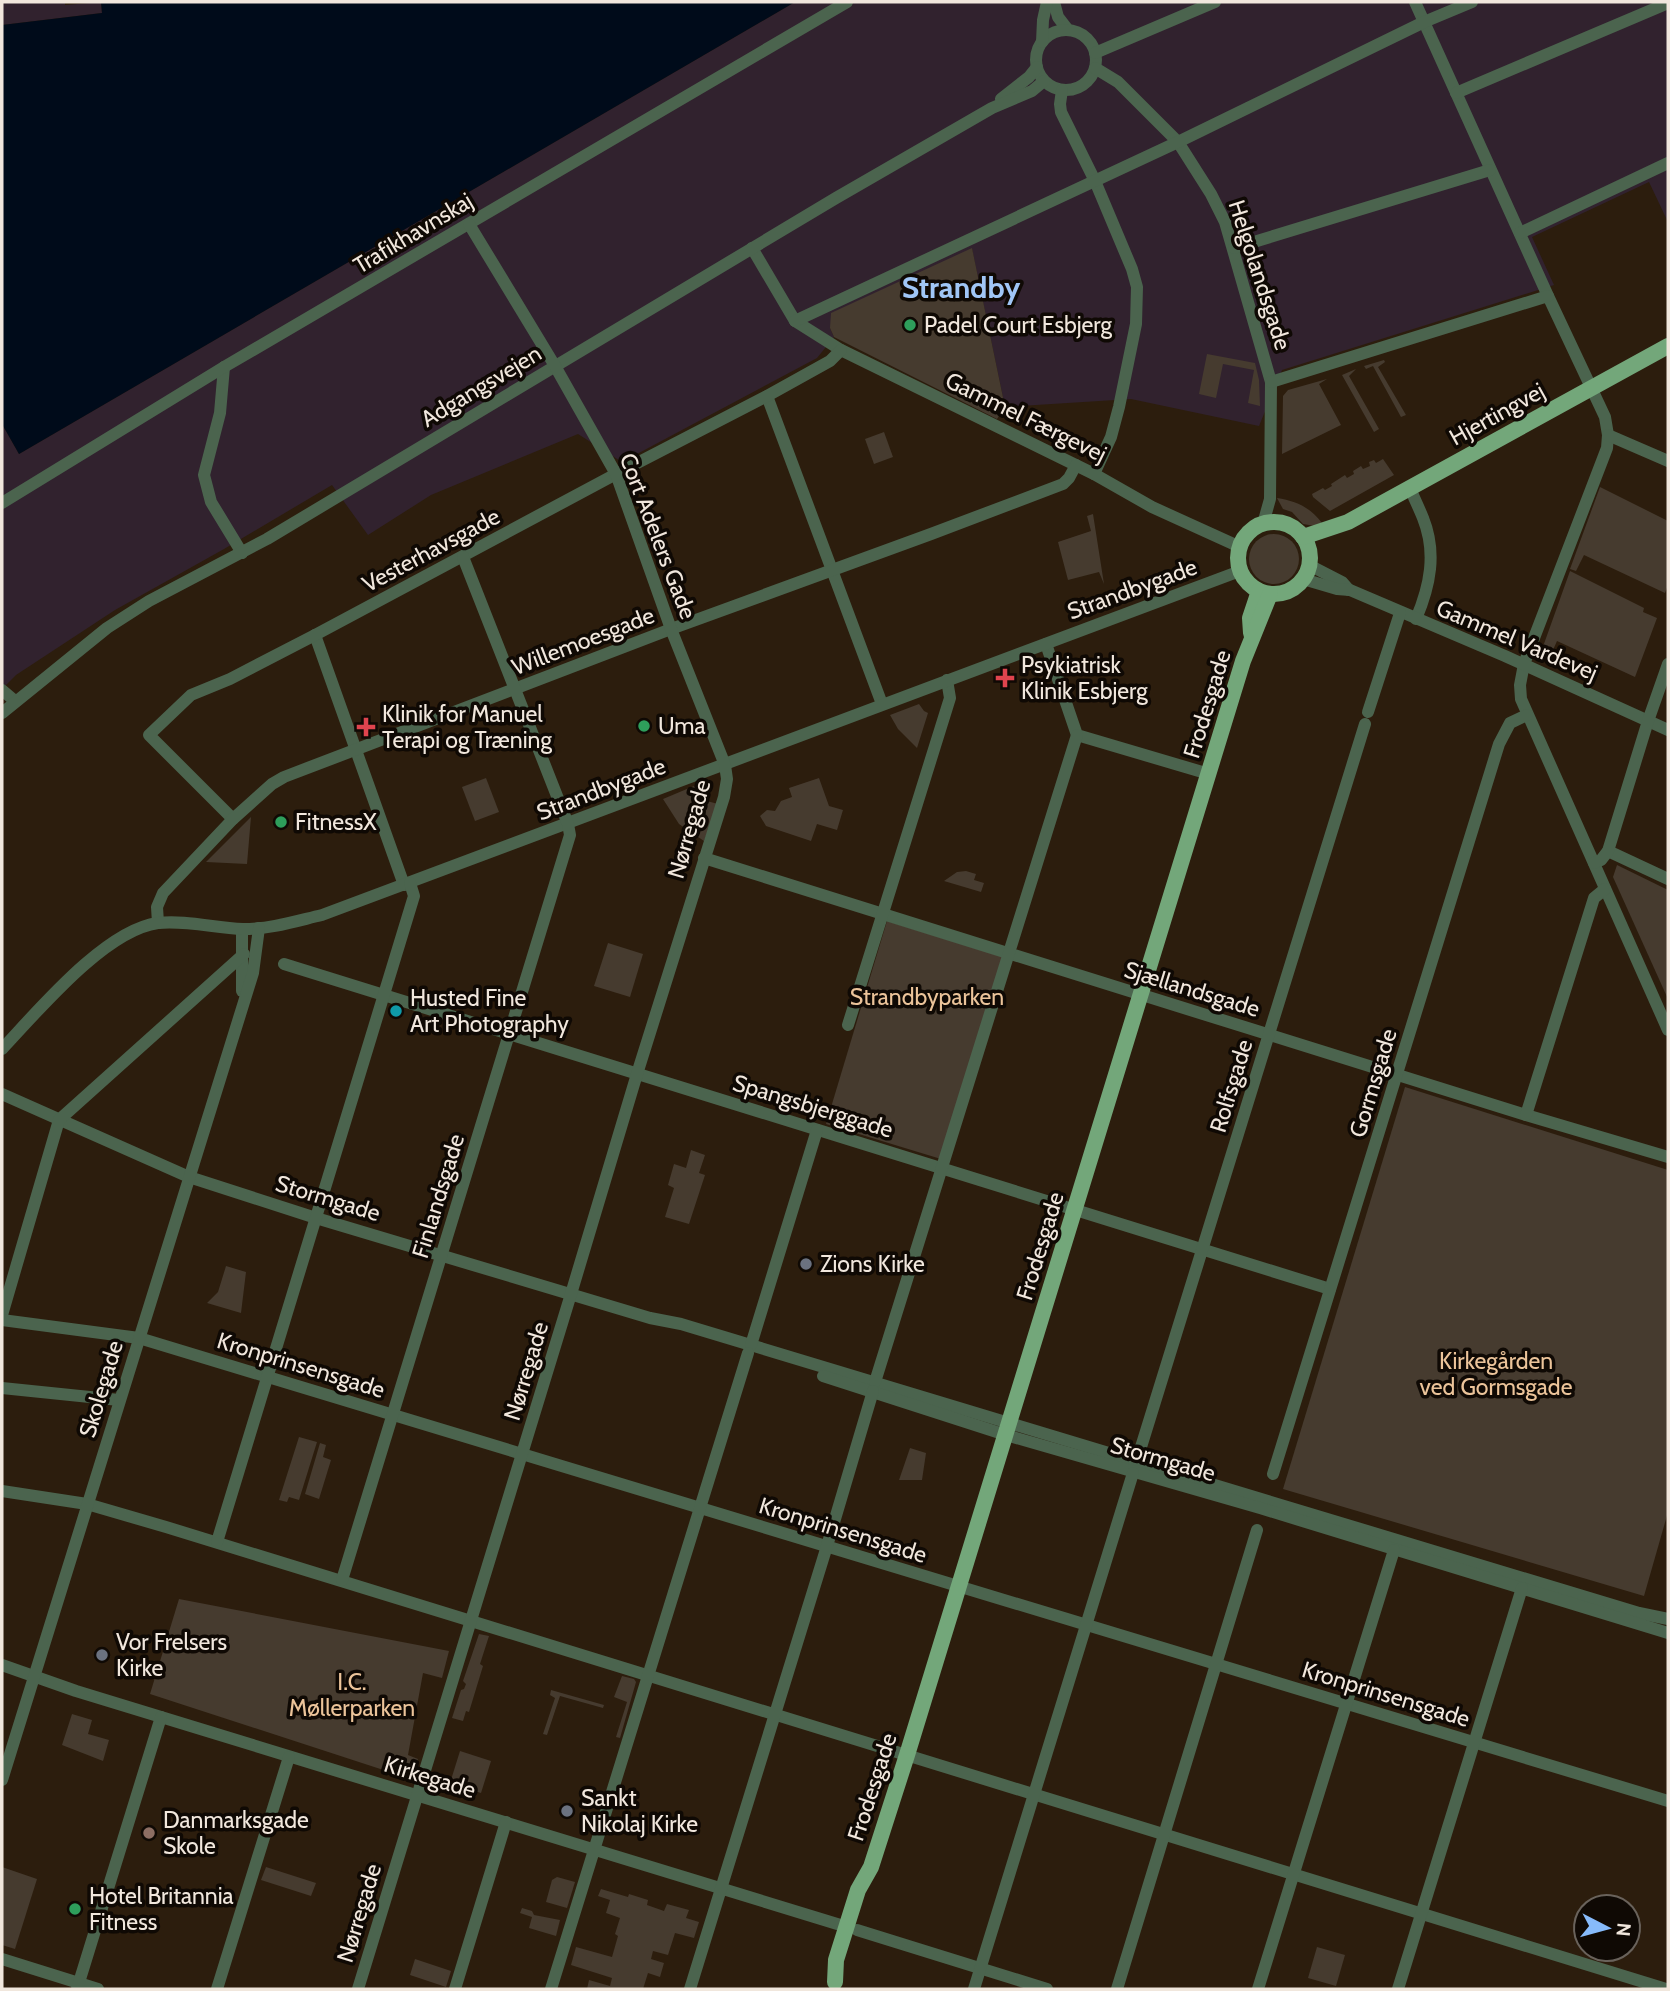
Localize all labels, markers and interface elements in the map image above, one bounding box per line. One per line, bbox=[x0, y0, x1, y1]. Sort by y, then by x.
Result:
street label: Trafikhavnskaj bbox=[348, 187, 478, 279]
street label: Helgolandsgade bbox=[1223, 197, 1297, 354]
district label: Strandby bbox=[902, 269, 1021, 306]
place label: Padel Court Esbjerg bbox=[924, 311, 1112, 339]
marker: Padel Court Esbjerg bbox=[902, 317, 918, 333]
street label: Adgangsvejen bbox=[416, 339, 546, 433]
street label: Gammel Færgevej bbox=[941, 366, 1111, 468]
street label: Hjertingvej bbox=[1444, 376, 1550, 452]
street label: Cort Adelers Gade bbox=[614, 449, 703, 623]
street label: Vesterhavsgade bbox=[358, 502, 505, 598]
street label: Strandbygade bbox=[1063, 553, 1201, 625]
street label: Gammel Vardevej bbox=[1432, 593, 1602, 687]
street label: Willemoesgade bbox=[508, 601, 658, 681]
street label: Frodesgade bbox=[1177, 646, 1237, 762]
place label: Psykiatrisk Klinik Esbjerg bbox=[1021, 651, 1148, 705]
marker: Psykiatrisk Klinik Esbjerg bbox=[995, 668, 1015, 688]
place label: Klinik for Manuel Terapi og Træning bbox=[382, 700, 552, 754]
place label: Uma bbox=[658, 712, 706, 740]
marker: Klinik for Manuel Terapi og Træning bbox=[356, 717, 376, 737]
marker: Uma bbox=[636, 718, 652, 734]
street label: Strandbygade bbox=[533, 752, 670, 826]
street label: Nørregade bbox=[662, 776, 717, 882]
place label: FitnessX bbox=[295, 808, 377, 836]
marker: FitnessX bbox=[273, 814, 289, 830]
street label: Sjællandsgade bbox=[1121, 955, 1263, 1023]
park label: Strandbyparken bbox=[850, 983, 1004, 1011]
place label: Husted Fine Art Photography bbox=[410, 984, 569, 1038]
marker: Husted Fine Art Photography bbox=[388, 1003, 404, 1019]
street label: Gormsgade bbox=[1343, 1025, 1403, 1141]
street label: Rolfsgade bbox=[1204, 1036, 1258, 1136]
street label: Spangsbjerggade bbox=[730, 1068, 897, 1144]
street label: Finlandsgade bbox=[406, 1130, 470, 1261]
street label: Stormgade bbox=[272, 1169, 384, 1227]
street label: Frodesgade bbox=[1010, 1188, 1070, 1304]
place label: Zions Kirke bbox=[820, 1250, 925, 1278]
marker: Zions Kirke bbox=[798, 1256, 814, 1272]
street label: Nørregade bbox=[498, 1318, 554, 1424]
street label: Kronprinsensgade bbox=[214, 1326, 389, 1404]
street label: Skolegade bbox=[73, 1337, 129, 1441]
park label: Kirkegården ved Gormsgade bbox=[1420, 1347, 1573, 1401]
street label: Stormgade bbox=[1107, 1431, 1219, 1487]
street label: Kronprinsensgade bbox=[756, 1491, 931, 1569]
place label: Vor Frelsers Kirke bbox=[116, 1628, 227, 1682]
marker: Vor Frelsers Kirke bbox=[94, 1647, 110, 1663]
street label: Kronprinsensgade bbox=[1299, 1655, 1474, 1733]
park label: I.C. Møllerparken bbox=[289, 1668, 415, 1722]
street label: Frodesgade bbox=[841, 1729, 903, 1844]
street label: Kirkegade bbox=[381, 1750, 479, 1804]
place label: Sankt Nikolaj Kirke bbox=[581, 1784, 698, 1838]
marker: Sankt Nikolaj Kirke bbox=[559, 1803, 575, 1819]
place label: Danmarksgade Skole bbox=[163, 1806, 309, 1860]
marker: Danmarksgade Skole bbox=[141, 1825, 157, 1841]
street label: Nørregade bbox=[331, 1860, 387, 1966]
place label: Hotel Britannia Fitness bbox=[89, 1882, 234, 1936]
north arrow bbox=[1572, 1893, 1642, 1963]
marker: Hotel Britannia Fitness bbox=[67, 1901, 83, 1917]
text: N bbox=[1611, 1922, 1636, 1938]

